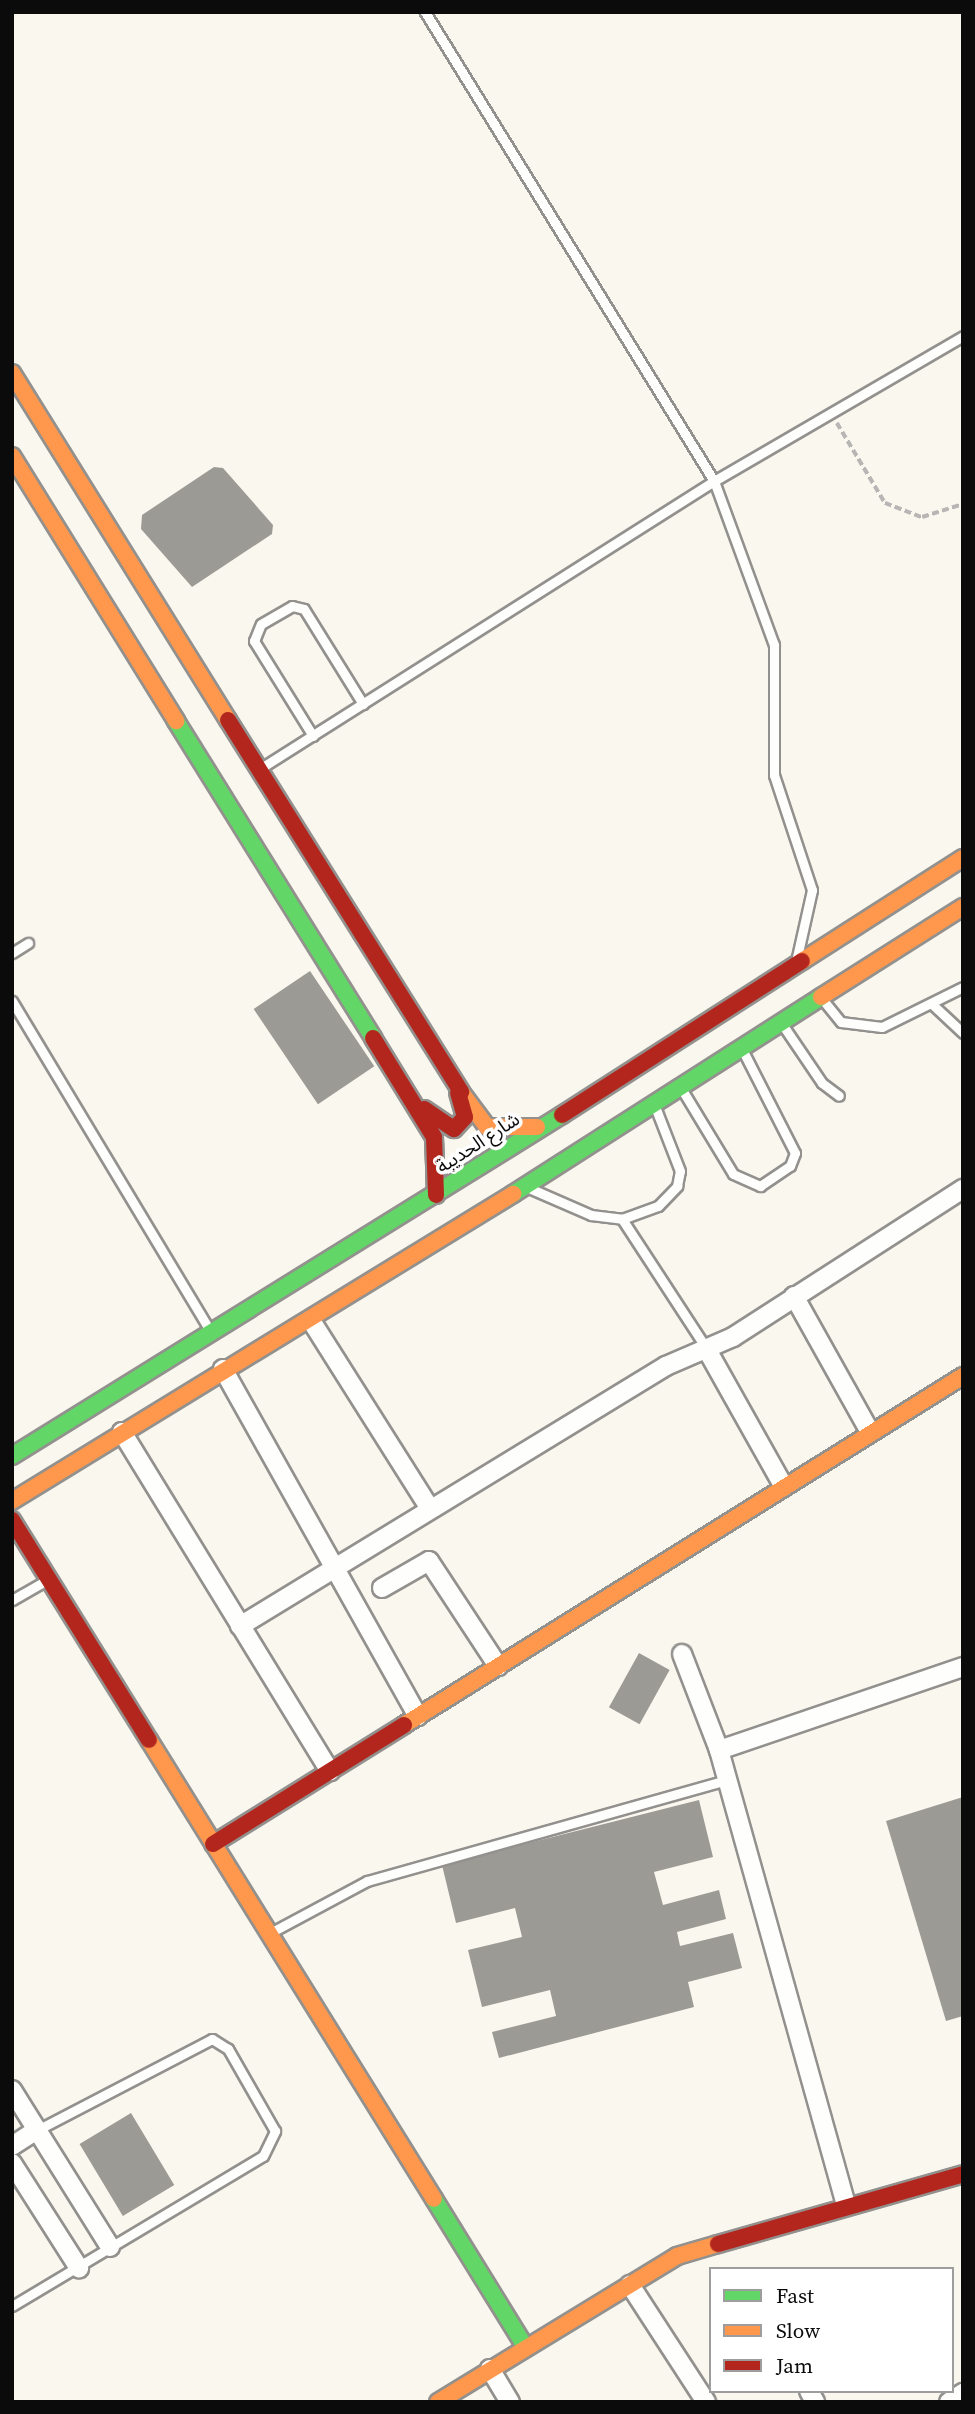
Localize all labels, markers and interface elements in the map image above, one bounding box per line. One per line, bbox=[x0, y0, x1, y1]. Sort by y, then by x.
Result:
street label: شارع الحديبة bbox=[432, 1108, 524, 1178]
legend bbox=[709, 2267, 954, 2393]
text: Fast bbox=[776, 2281, 814, 2310]
text: Slow bbox=[776, 2316, 820, 2345]
text: Jam bbox=[776, 2351, 813, 2380]

